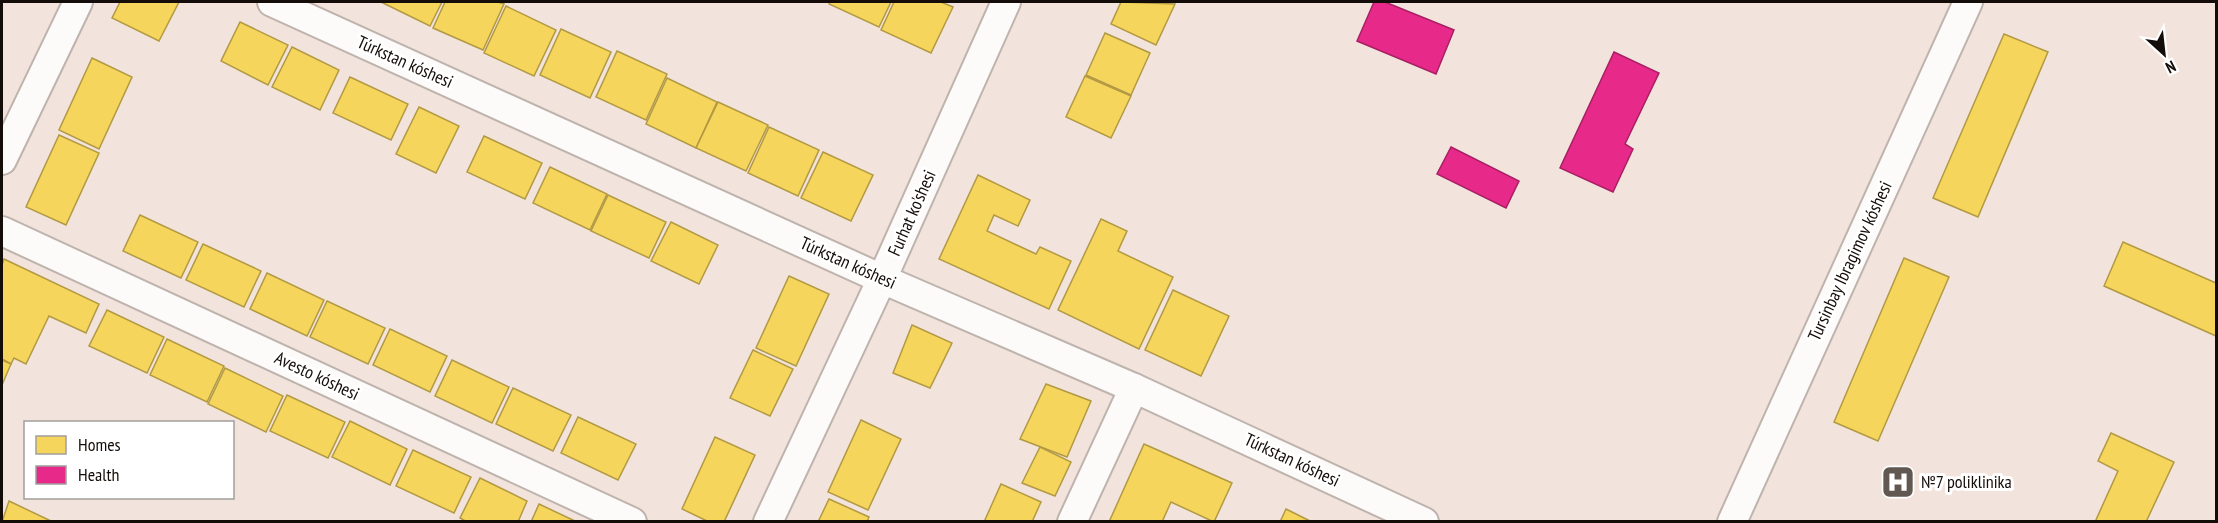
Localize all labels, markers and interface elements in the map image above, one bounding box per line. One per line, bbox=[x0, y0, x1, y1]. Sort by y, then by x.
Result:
north arrow bbox=[2134, 24, 2194, 84]
street label: Túrkstan kóshesi bbox=[354, 30, 457, 93]
text: N bbox=[2162, 56, 2179, 78]
street label: Furhat ko'shesi bbox=[882, 166, 941, 259]
street label: Tursinbay Ibragimov kóshesi bbox=[1802, 177, 1897, 344]
street label: Túrkstan kóshesi bbox=[797, 231, 900, 294]
street label: Avesto kóshesi bbox=[271, 346, 363, 405]
legend bbox=[24, 421, 234, 499]
street label: Túrkstan kóshesi bbox=[1241, 427, 1344, 492]
text: Homes bbox=[78, 433, 121, 456]
text: Health bbox=[78, 463, 119, 486]
hospital icon: №7 poliklinika bbox=[1880, 464, 1916, 500]
place label: №7 poliklinika bbox=[1921, 470, 2012, 493]

